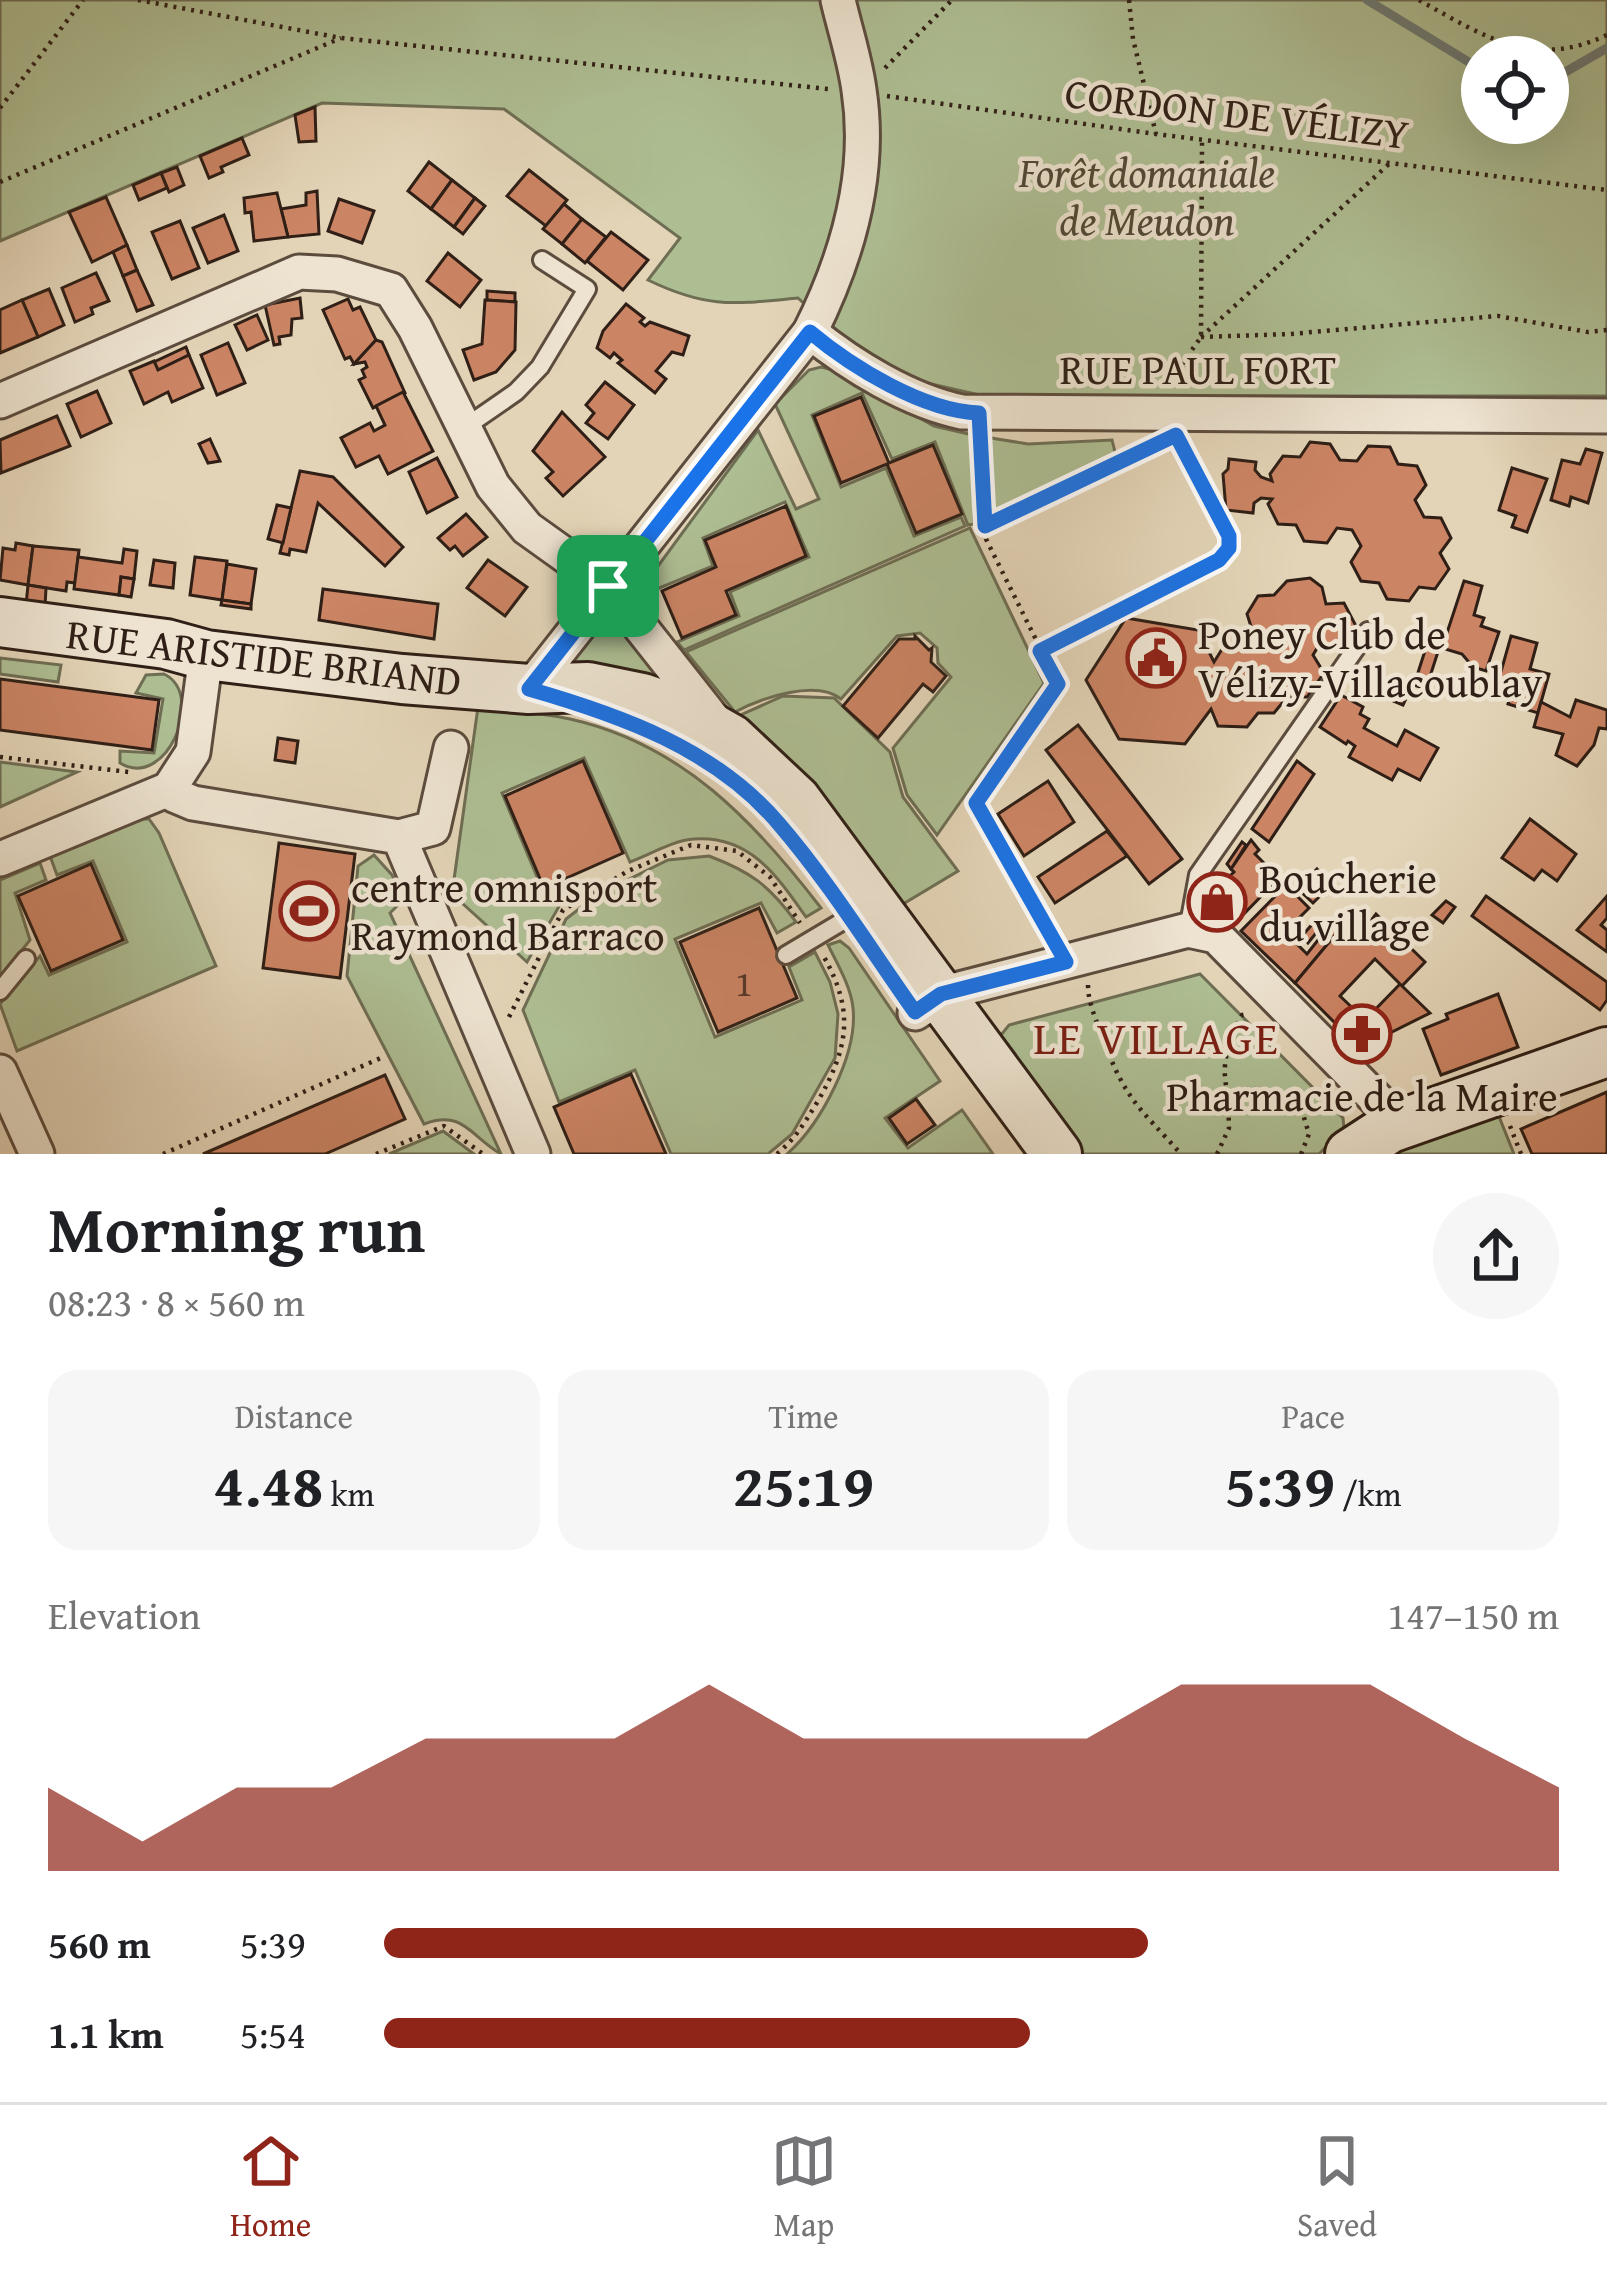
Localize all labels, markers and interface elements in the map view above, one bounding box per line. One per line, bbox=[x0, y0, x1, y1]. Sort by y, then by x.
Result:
map controls bbox=[1461, 36, 1569, 144]
button: locate bbox=[1461, 36, 1569, 144]
street label: CORDON DE VÉLIZY bbox=[1062, 61, 1412, 164]
park label: Forêt domaniale de Meudon bbox=[1018, 141, 1275, 250]
street label: RUE PAUL FORT bbox=[1060, 338, 1336, 399]
pin bbox=[557, 535, 659, 637]
icon: arrive bbox=[575, 553, 641, 619]
street label: RUE ARISTIDE BRIAND bbox=[63, 602, 465, 711]
place label: Poney Club de Vélizy-Villacoublay bbox=[1198, 603, 1542, 712]
public building icon: Poney Club de Vélizy-Villacoublay bbox=[1125, 627, 1187, 689]
place label: Boucherie du village bbox=[1259, 847, 1437, 956]
place label: centre omnisport Raymond Barraco bbox=[351, 856, 665, 965]
shop icon: Boucherie du village bbox=[1186, 871, 1248, 933]
sports icon: centre omnisport Raymond Barraco bbox=[278, 880, 340, 942]
house number: 1 bbox=[735, 956, 753, 1009]
pharmacy icon: Pharmacie de la Maire bbox=[1331, 1003, 1393, 1065]
district label: LE VILLAGE bbox=[1033, 1005, 1281, 1070]
place label: Pharmacie de la Maire bbox=[1166, 1065, 1558, 1126]
text: Morning run bbox=[48, 1179, 425, 1276]
button: share bbox=[1433, 1193, 1559, 1319]
text: 08:23 · 8 × 560 m bbox=[48, 1273, 305, 1330]
text: Distance bbox=[235, 1392, 353, 1440]
text: Time bbox=[768, 1392, 839, 1440]
text: Pace bbox=[1281, 1392, 1345, 1440]
text: 4.48 bbox=[213, 1440, 323, 1528]
text: 25:19 bbox=[733, 1440, 874, 1528]
text: 5:39 bbox=[1225, 1440, 1335, 1528]
text: km bbox=[323, 1470, 374, 1518]
text: /km bbox=[1335, 1470, 1402, 1518]
text: Elevation bbox=[48, 1586, 201, 1643]
text: 147–150 m bbox=[1387, 1586, 1559, 1643]
text: 560 m bbox=[48, 1915, 151, 1972]
text: 5:39 bbox=[240, 1915, 306, 1972]
text: 1.1 km bbox=[48, 2005, 164, 2062]
text: 5:54 bbox=[240, 2005, 306, 2062]
tab: Home bbox=[230, 2128, 311, 2248]
tab: Map bbox=[771, 2128, 837, 2248]
tab: Saved bbox=[1297, 2128, 1377, 2248]

